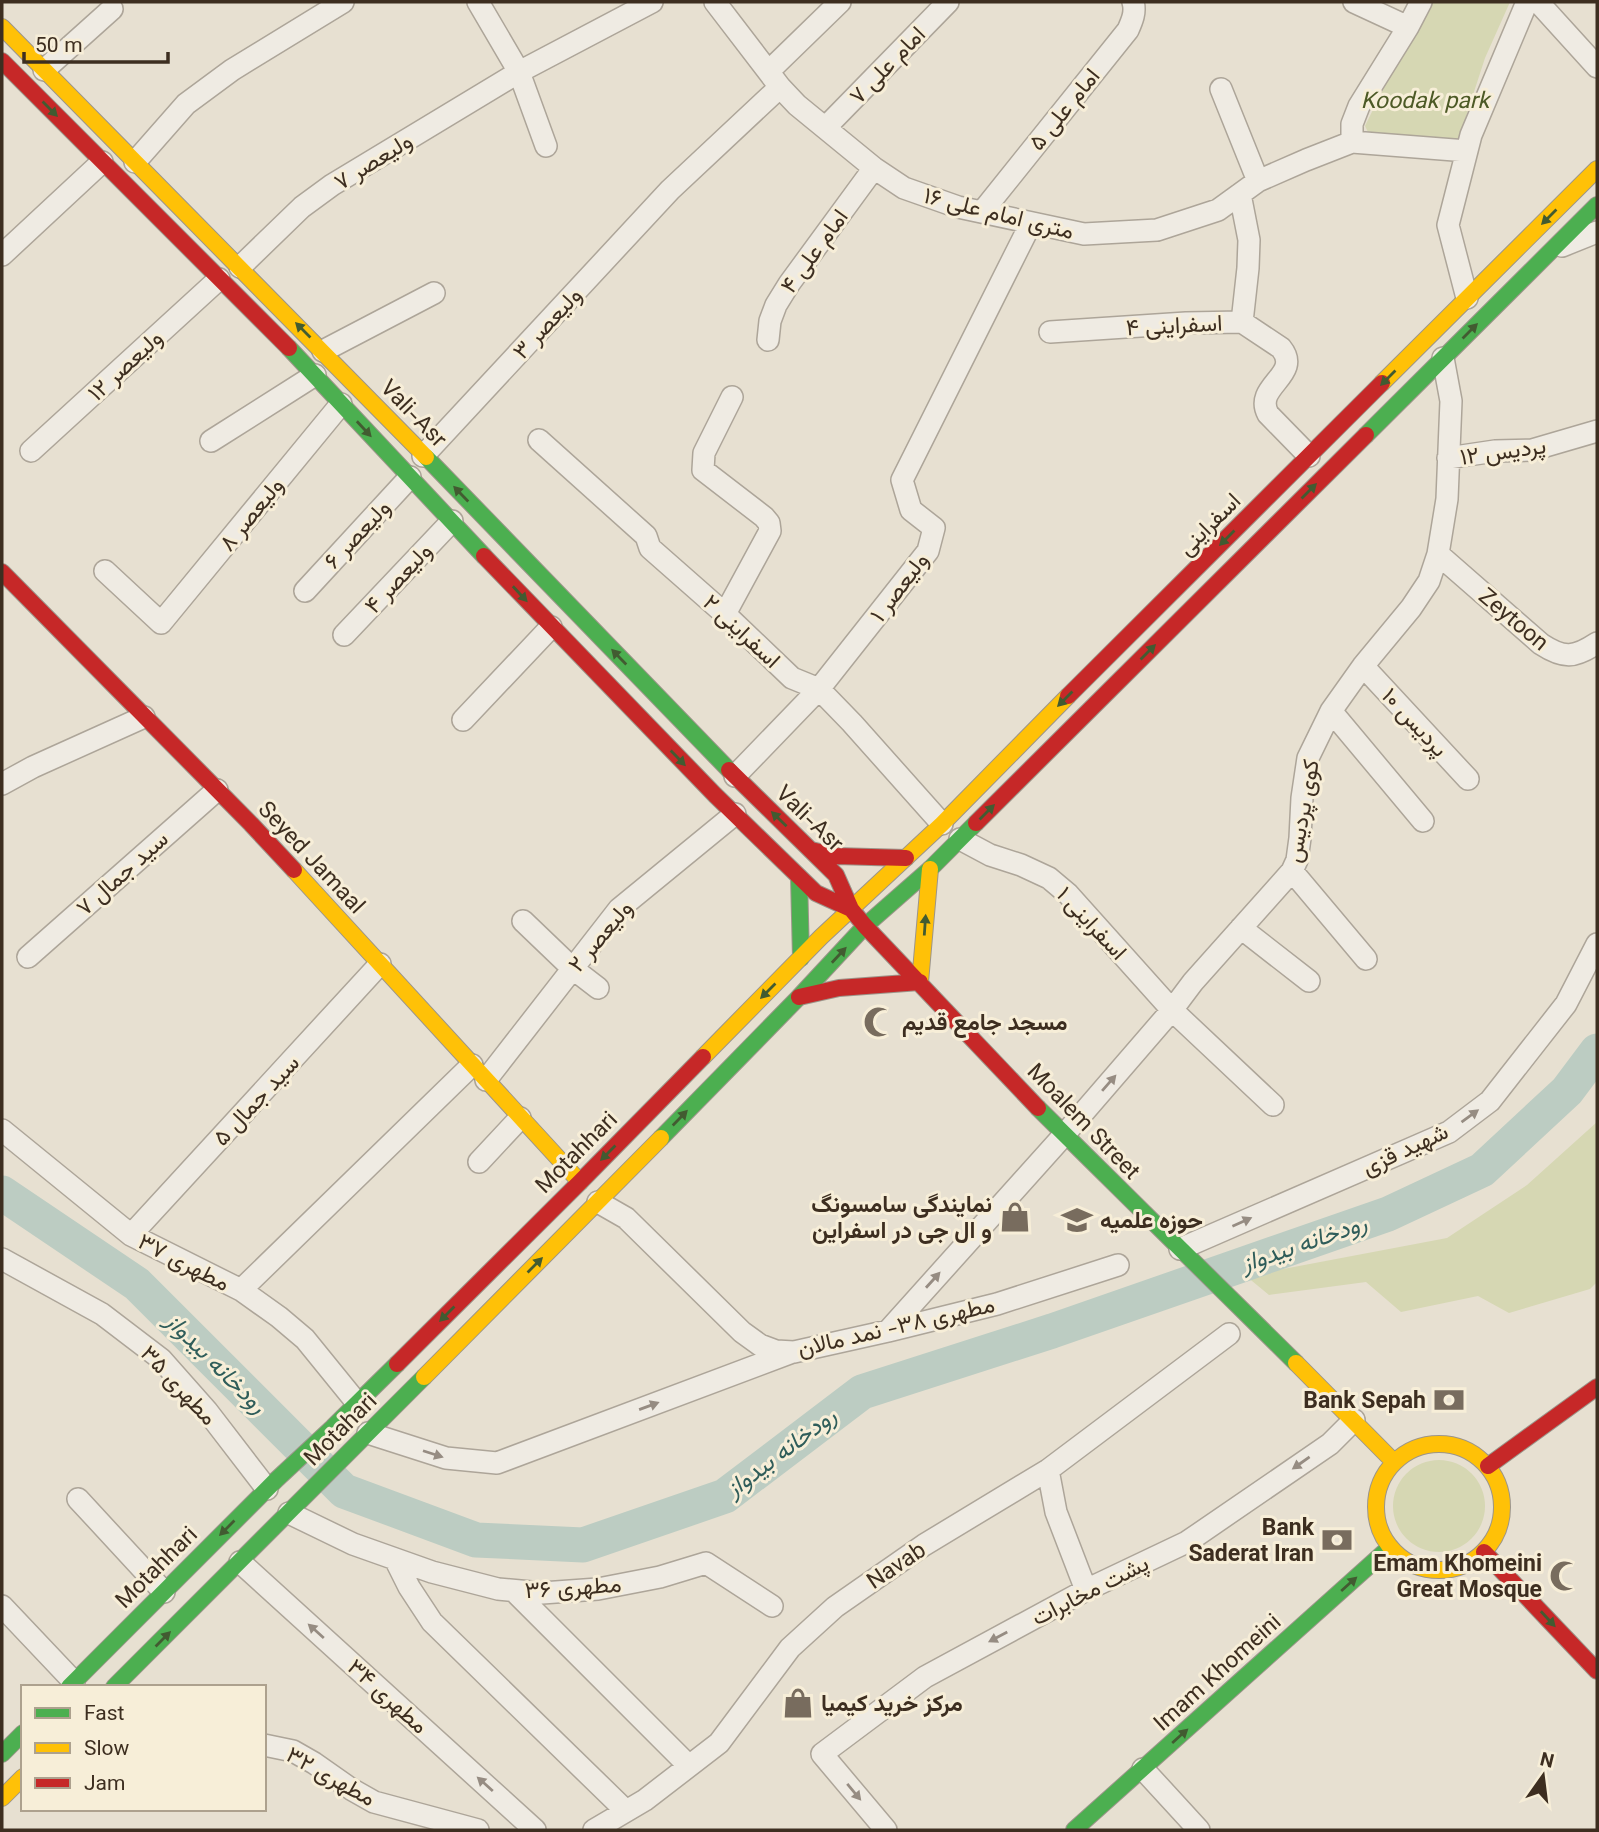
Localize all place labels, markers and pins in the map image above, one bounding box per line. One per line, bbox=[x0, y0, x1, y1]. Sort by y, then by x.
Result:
mosque icon: مسجد جامع قدیم bbox=[862, 1005, 896, 1039]
place label: مسجد جامع قدیم bbox=[902, 1006, 1068, 1042]
place label: نمایندگی سامسونگ و ال جی در اسفراین bbox=[811, 1188, 992, 1250]
shop icon: نمایندگی سامسونگ و ال جی در اسفراین bbox=[998, 1200, 1032, 1234]
school or university icon: حوزه علمیه bbox=[1060, 1203, 1094, 1237]
place label: حوزه علمیه bbox=[1100, 1204, 1203, 1240]
bank icon: Bank Sepah bbox=[1432, 1383, 1466, 1417]
place label: Bank Sepah bbox=[1303, 1384, 1426, 1420]
place label: Bank Saderat Iran bbox=[1188, 1511, 1315, 1573]
bank icon: Bank Saderat Iran bbox=[1320, 1523, 1354, 1557]
place label: Emam Khomeini Great Mosque bbox=[1373, 1547, 1542, 1609]
mosque icon: Emam Khomeini Great Mosque bbox=[1548, 1559, 1582, 1593]
shop icon: مرکز خرید کیمیا bbox=[781, 1686, 815, 1720]
place label: مرکز خرید کیمیا bbox=[821, 1687, 963, 1723]

